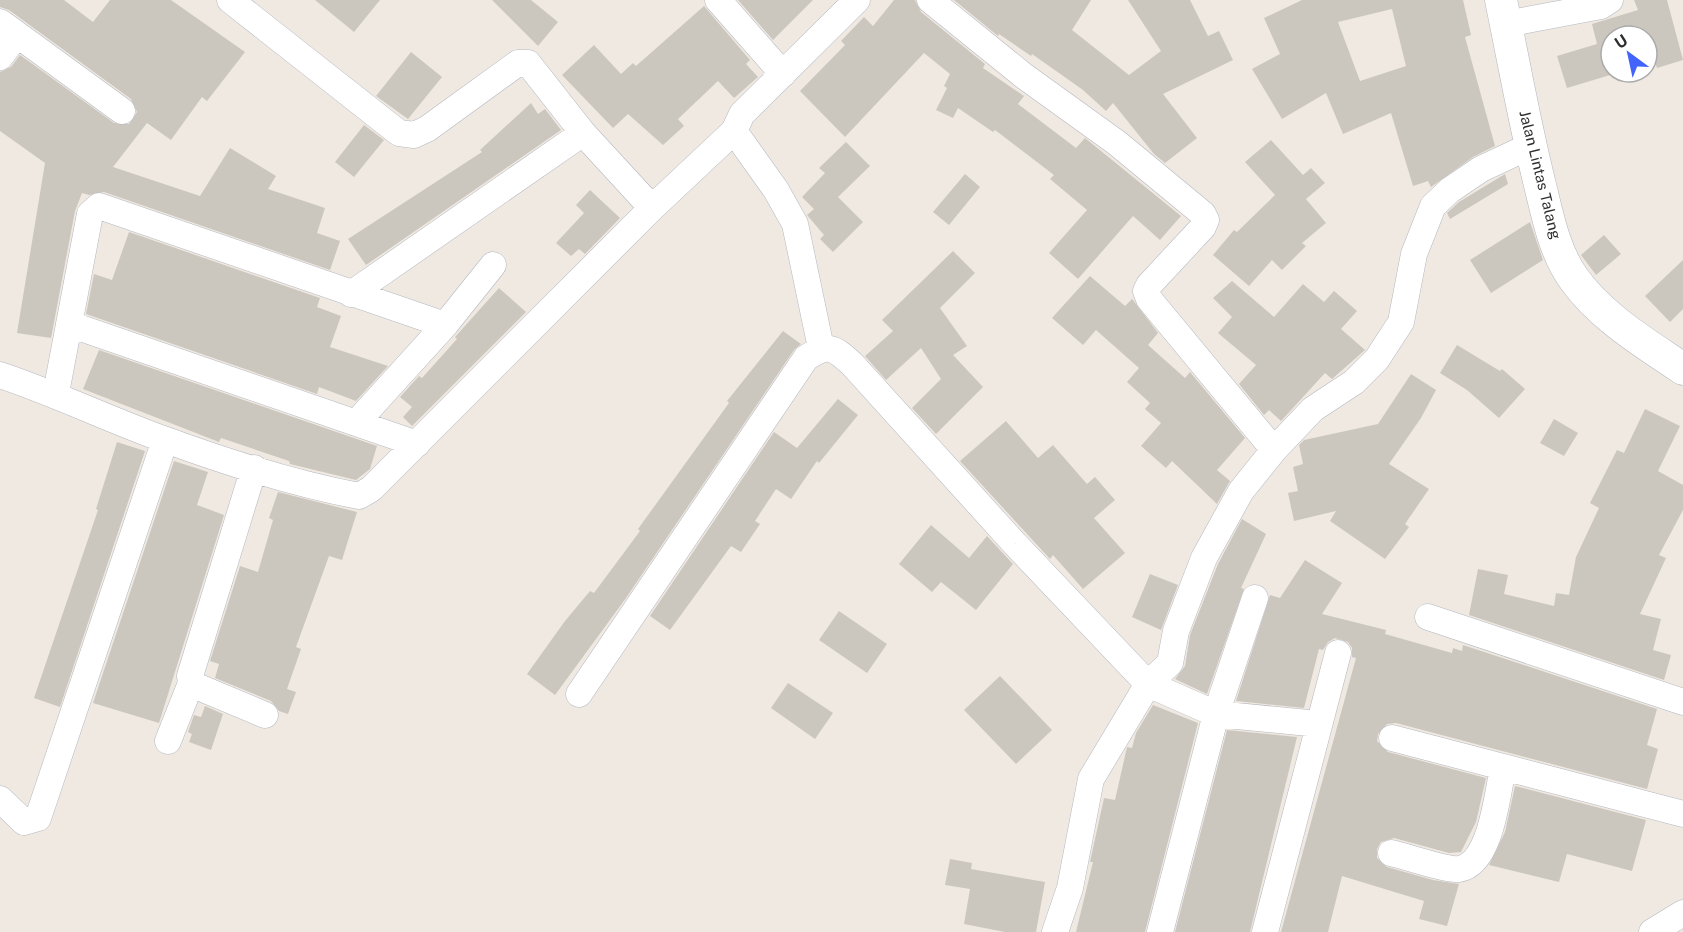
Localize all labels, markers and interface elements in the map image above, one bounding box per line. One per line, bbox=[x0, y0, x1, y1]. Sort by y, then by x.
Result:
north arrow bbox=[1599, 24, 1659, 84]
text: U bbox=[1611, 31, 1631, 53]
street label: Jalan Lintas Talang bbox=[1516, 109, 1565, 241]

